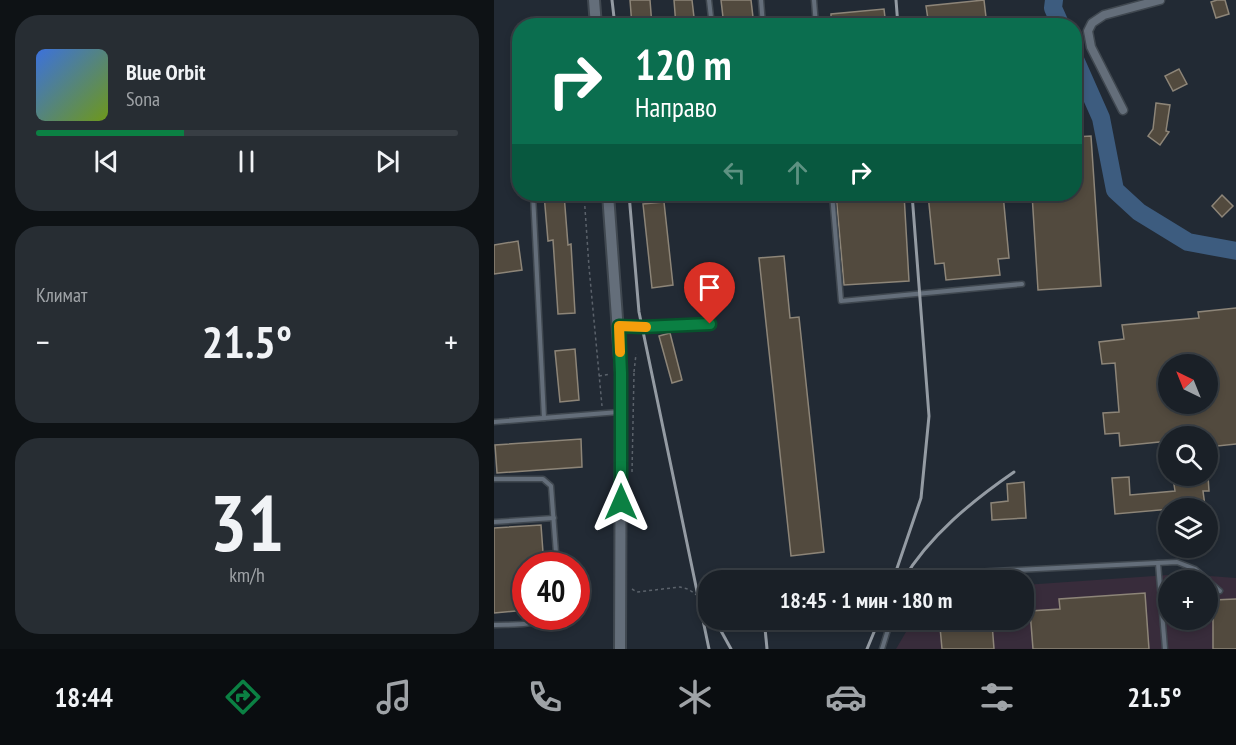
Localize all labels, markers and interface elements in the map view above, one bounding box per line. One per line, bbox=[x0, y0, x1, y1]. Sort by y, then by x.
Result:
text: 120 m bbox=[635, 37, 732, 92]
icon: right bbox=[536, 42, 614, 120]
text: Blue Orbit bbox=[126, 58, 205, 86]
text: Sona bbox=[126, 86, 160, 112]
text: Направо bbox=[635, 90, 717, 124]
icon: previous bbox=[90, 145, 123, 178]
icon: pause bbox=[230, 145, 263, 178]
icon: next bbox=[371, 145, 404, 178]
icon: left bbox=[718, 156, 751, 189]
icon: ahead bbox=[781, 156, 814, 189]
icon: right bbox=[844, 156, 877, 189]
pin bbox=[684, 262, 735, 324]
icon: arrive bbox=[693, 271, 726, 304]
text: Климат bbox=[36, 282, 87, 308]
text: 21.5° bbox=[202, 312, 292, 370]
text: − bbox=[36, 320, 50, 363]
text: + bbox=[444, 320, 458, 363]
north arrow bbox=[1158, 354, 1218, 414]
map controls bbox=[1158, 354, 1218, 630]
button: search bbox=[1158, 426, 1218, 486]
position arrow bbox=[589, 470, 653, 534]
text: 31 bbox=[210, 472, 284, 573]
button: layers bbox=[1158, 498, 1218, 558]
speed limit sign: 40 bbox=[512, 552, 590, 630]
text: km/h bbox=[229, 562, 265, 588]
button: + bbox=[1158, 570, 1218, 630]
text: 18:45 · 1 мин · 180 m bbox=[780, 586, 952, 614]
icon: directions bbox=[222, 676, 264, 718]
icon: music bbox=[373, 676, 415, 718]
icon: phone bbox=[524, 676, 566, 718]
icon: climate bbox=[674, 676, 716, 718]
icon: car bbox=[825, 676, 867, 718]
icon: filters bbox=[976, 676, 1018, 718]
text: 18:44 bbox=[54, 680, 113, 714]
text: 21.5° bbox=[1127, 680, 1181, 714]

